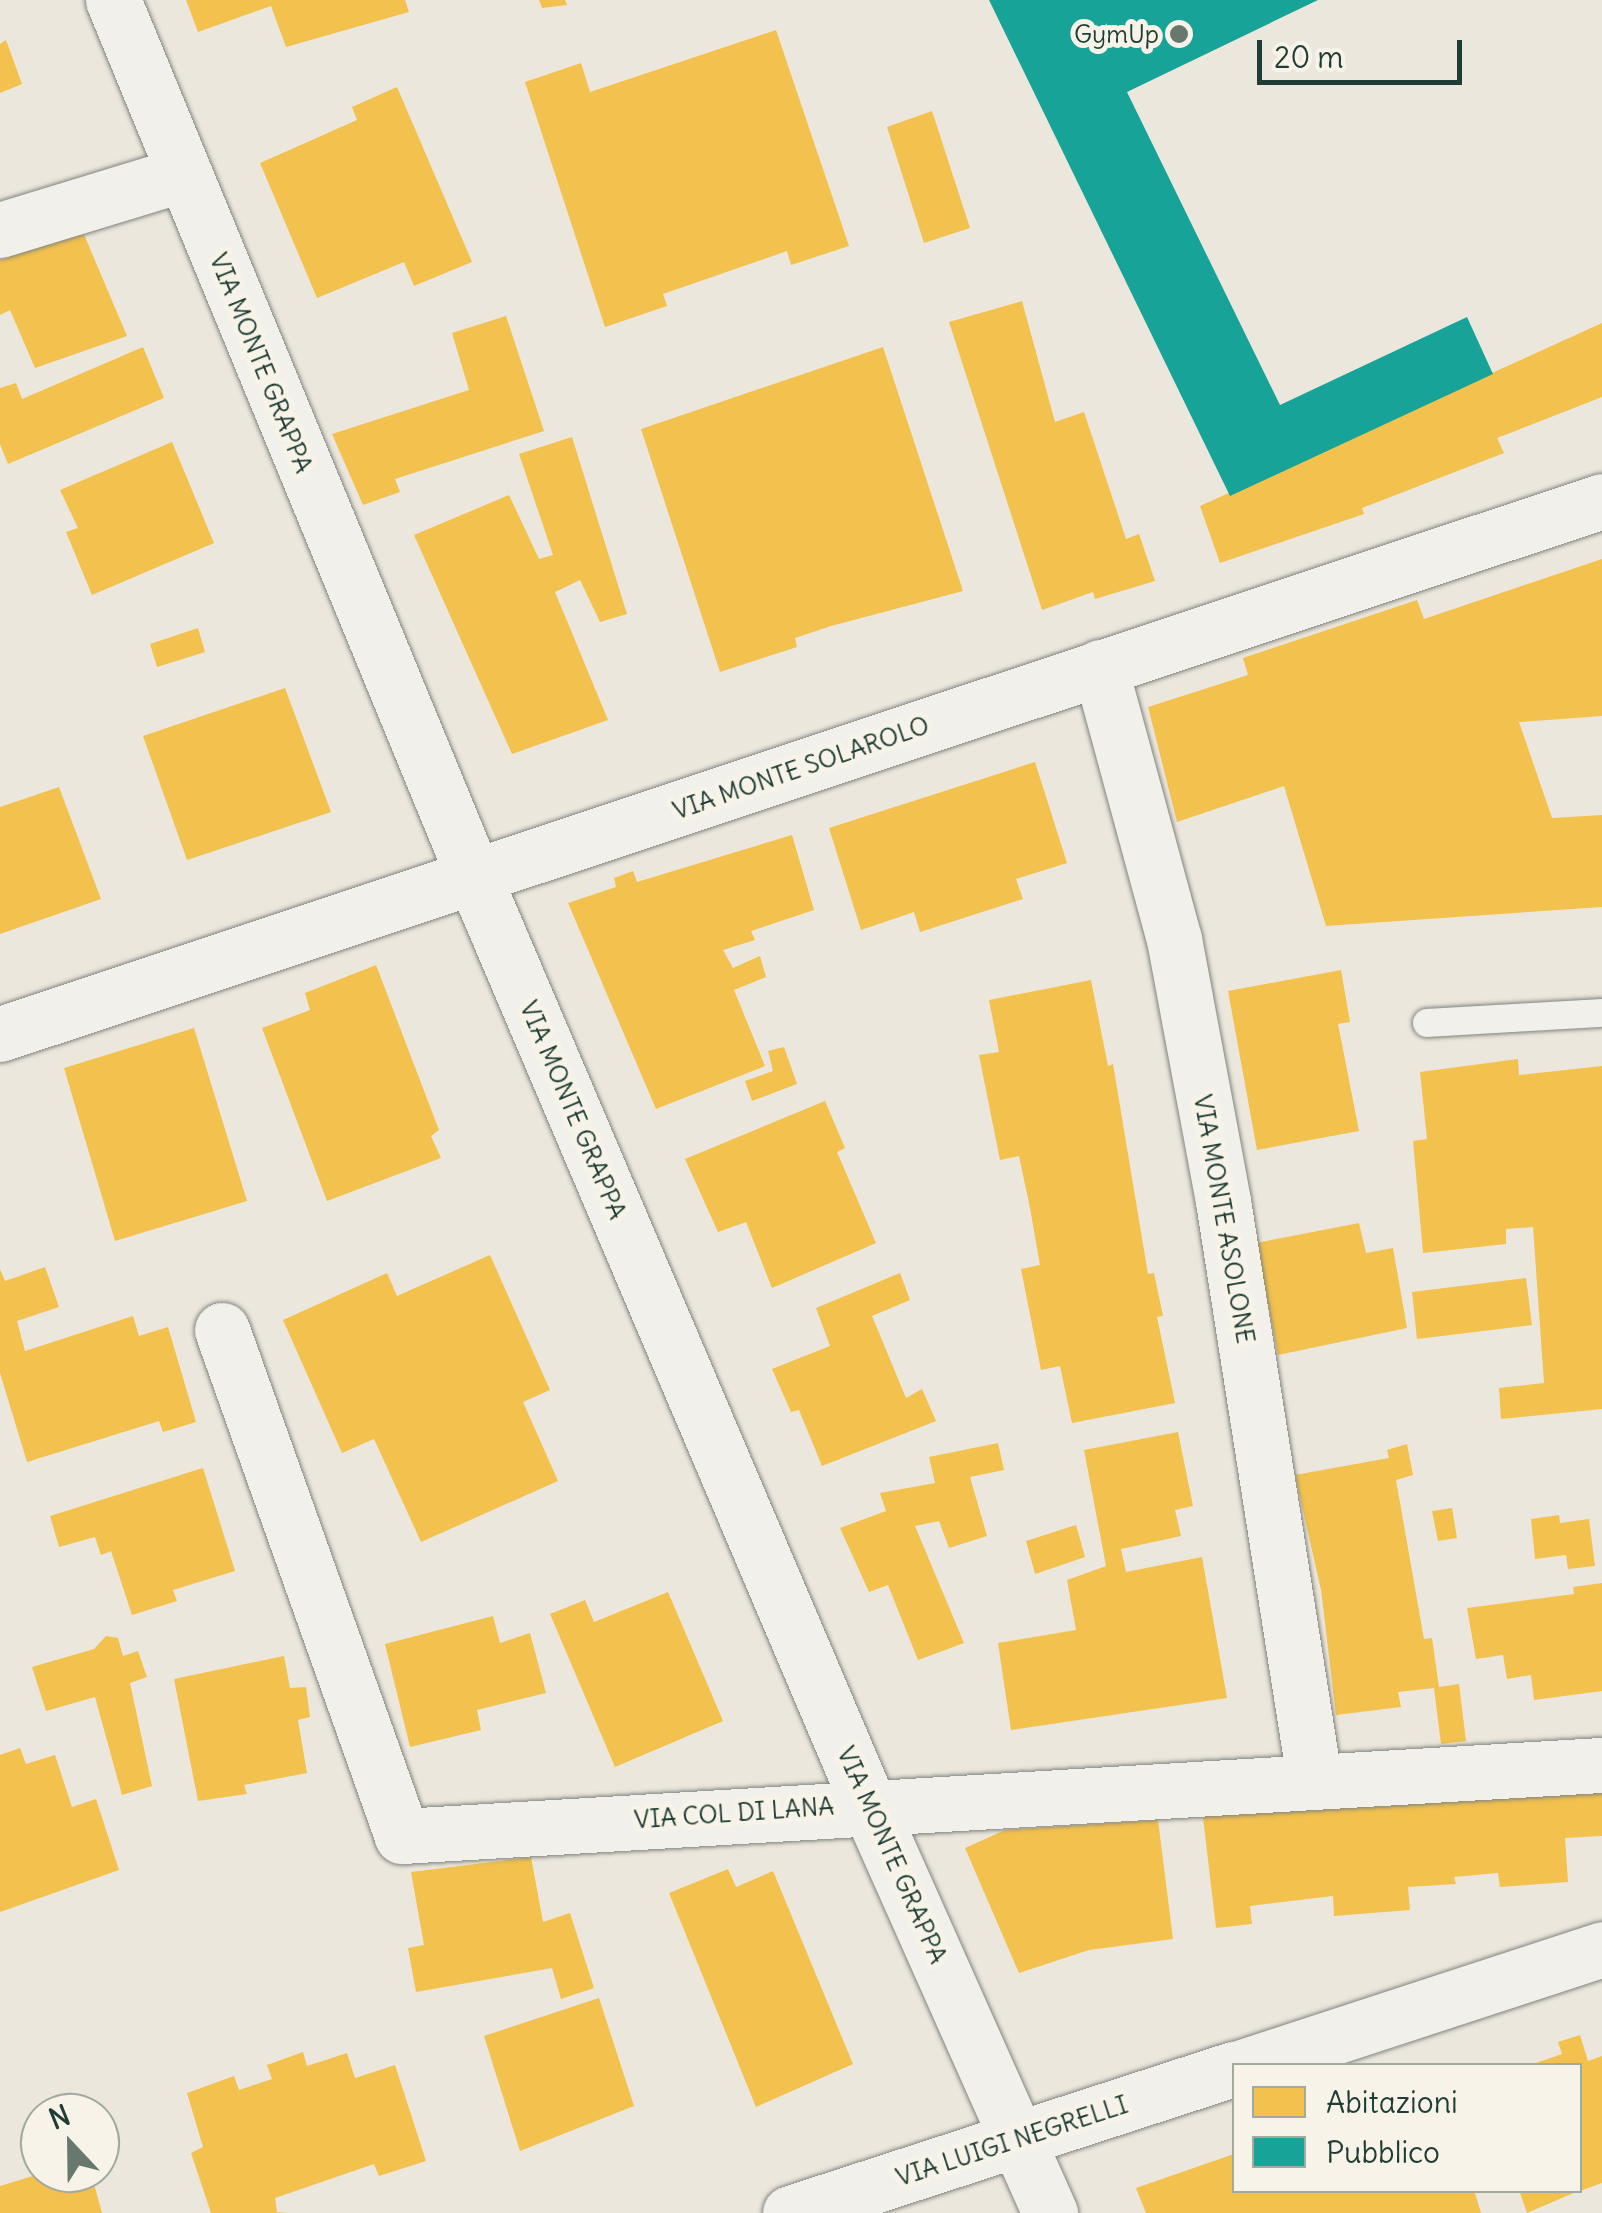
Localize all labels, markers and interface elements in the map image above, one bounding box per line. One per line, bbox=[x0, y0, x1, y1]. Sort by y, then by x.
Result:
place label: GymUp bbox=[1074, 19, 1159, 49]
scale bar bbox=[1262, 20, 1467, 82]
marker: GymUp bbox=[1168, 23, 1190, 45]
text: 20 m bbox=[1274, 38, 1344, 76]
street label: VIA MONTE GRAPPA bbox=[203, 249, 319, 477]
street label: VIA MONTE SOLAROLO bbox=[669, 710, 933, 826]
street label: VIA MONTE GRAPPA bbox=[513, 996, 633, 1224]
street label: VIA MONTE ASOLONE bbox=[1187, 1092, 1261, 1346]
street label: VIA MONTE GRAPPA bbox=[831, 1742, 953, 1968]
street label: VIA COL DI LANA bbox=[633, 1791, 835, 1835]
legend bbox=[1232, 2063, 1582, 2193]
text: Abitazioni bbox=[1326, 2083, 1458, 2121]
street label: VIA LUIGI NEGRELLI bbox=[892, 2089, 1132, 2193]
north arrow bbox=[20, 2093, 120, 2193]
text: N bbox=[44, 2097, 75, 2137]
text: Pubblico bbox=[1326, 2133, 1440, 2171]

